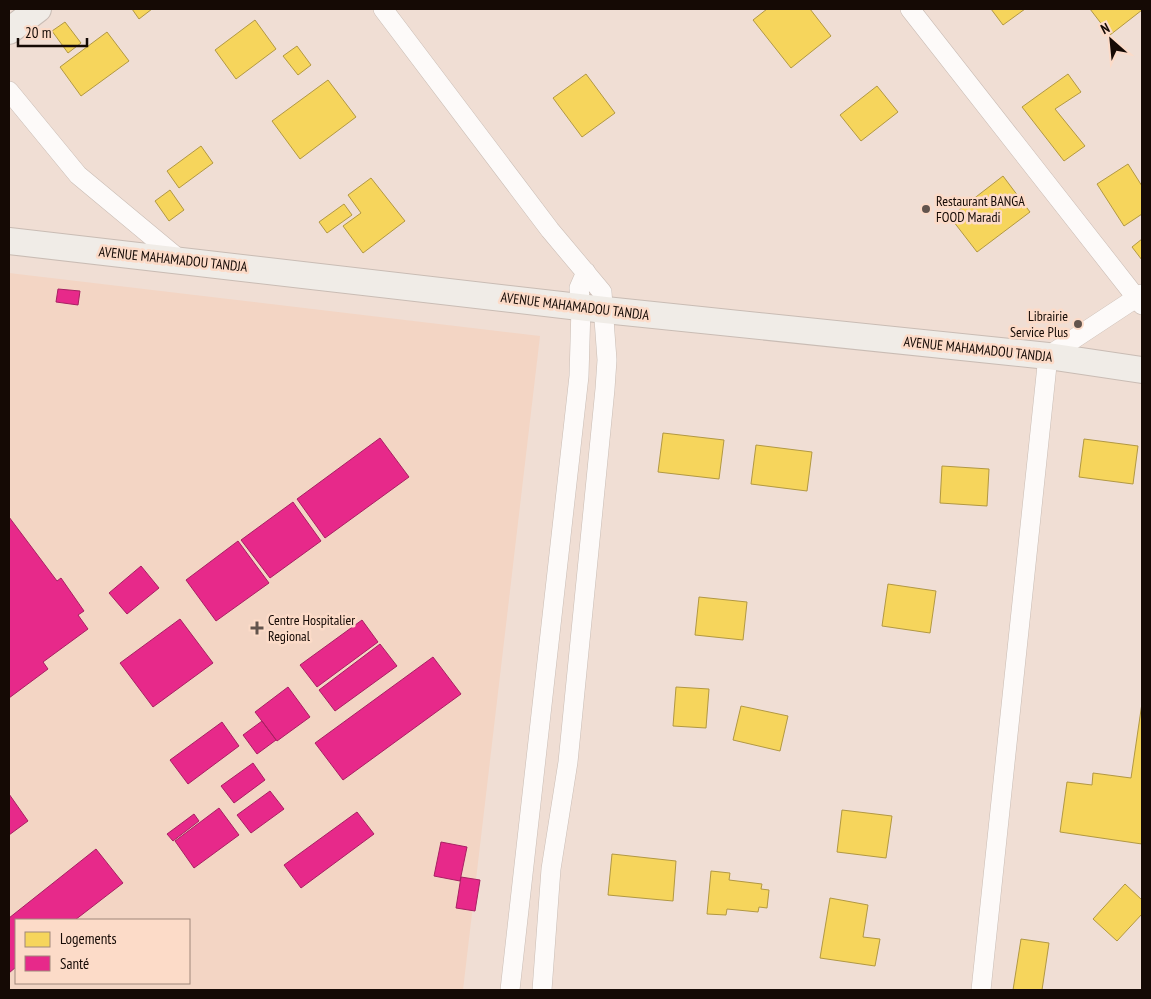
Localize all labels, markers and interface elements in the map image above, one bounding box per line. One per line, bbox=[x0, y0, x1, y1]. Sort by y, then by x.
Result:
scale bar bbox=[18, 15, 86, 47]
north arrow bbox=[1086, 15, 1136, 65]
text: N bbox=[1098, 19, 1113, 38]
text: 20 m bbox=[25, 23, 51, 42]
place label: Restaurant BANGA FOOD Maradi bbox=[936, 192, 1025, 226]
marker: Restaurant BANGA FOOD Maradi bbox=[920, 203, 932, 215]
street label: AVENUE MAHAMADOU TANDJA bbox=[98, 242, 249, 276]
street label: AVENUE MAHAMADOU TANDJA bbox=[500, 288, 651, 324]
place label: Librairie Service Plus bbox=[1010, 307, 1068, 341]
marker: Librairie Service Plus bbox=[1072, 318, 1084, 330]
street label: AVENUE MAHAMADOU TANDJA bbox=[903, 332, 1054, 366]
place label: Centre Hospitalier Regional bbox=[268, 611, 355, 645]
marker: Centre Hospitalier Regional bbox=[250, 621, 264, 635]
legend bbox=[15, 919, 190, 984]
text: Logements bbox=[60, 929, 116, 948]
text: Santé bbox=[60, 954, 89, 973]

